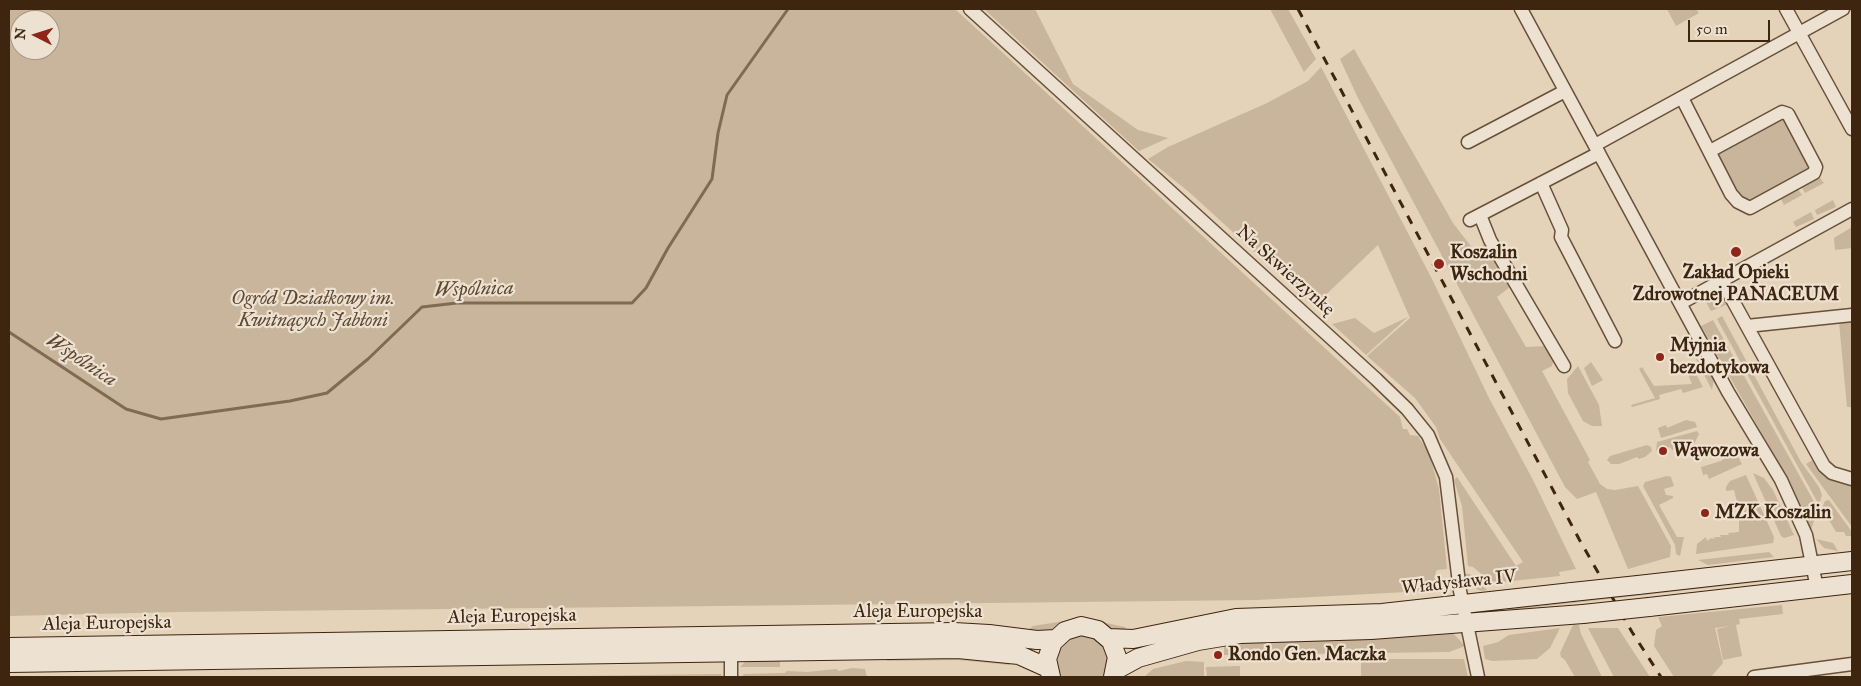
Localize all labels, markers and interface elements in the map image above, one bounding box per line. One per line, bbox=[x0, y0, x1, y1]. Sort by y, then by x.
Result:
north arrow bbox=[10, 10, 60, 60]
scale bar bbox=[1691, 10, 1774, 42]
text: 50 m bbox=[1696, 20, 1728, 38]
text: N bbox=[12, 27, 30, 40]
street label: Na Skwierzynkę bbox=[1231, 221, 1339, 321]
place label: Koszalin Wschodni bbox=[1450, 242, 1527, 286]
marker: Zakład Opieki Zdrowotnej PANACEUM bbox=[1729, 245, 1743, 259]
marker: Koszalin Wschodni bbox=[1432, 257, 1446, 271]
place label: Zakład Opieki Zdrowotnej PANACEUM bbox=[1633, 262, 1839, 306]
water label: Wspólnica bbox=[434, 277, 514, 303]
park label: Ogród Działkowy im. Kwitnących Jabłoni bbox=[232, 288, 394, 332]
water label: Wspólnica bbox=[41, 329, 121, 393]
place label: Myjnia bezdotykowa bbox=[1670, 335, 1769, 379]
marker: Myjnia bezdotykowa bbox=[1654, 351, 1666, 363]
place label: Wąwozowa bbox=[1673, 440, 1759, 462]
marker: Wąwozowa bbox=[1657, 445, 1669, 457]
place label: MZK Koszalin bbox=[1715, 502, 1831, 524]
marker: MZK Koszalin bbox=[1699, 507, 1711, 519]
street label: Władysława IV bbox=[1400, 566, 1518, 600]
street label: Aleja Europejska bbox=[854, 601, 982, 623]
street label: Aleja Europejska bbox=[447, 604, 577, 630]
street label: Aleja Europejska bbox=[42, 611, 172, 637]
place label: Rondo Gen. Maczka bbox=[1228, 644, 1386, 666]
marker: Rondo Gen. Maczka bbox=[1212, 649, 1224, 661]

